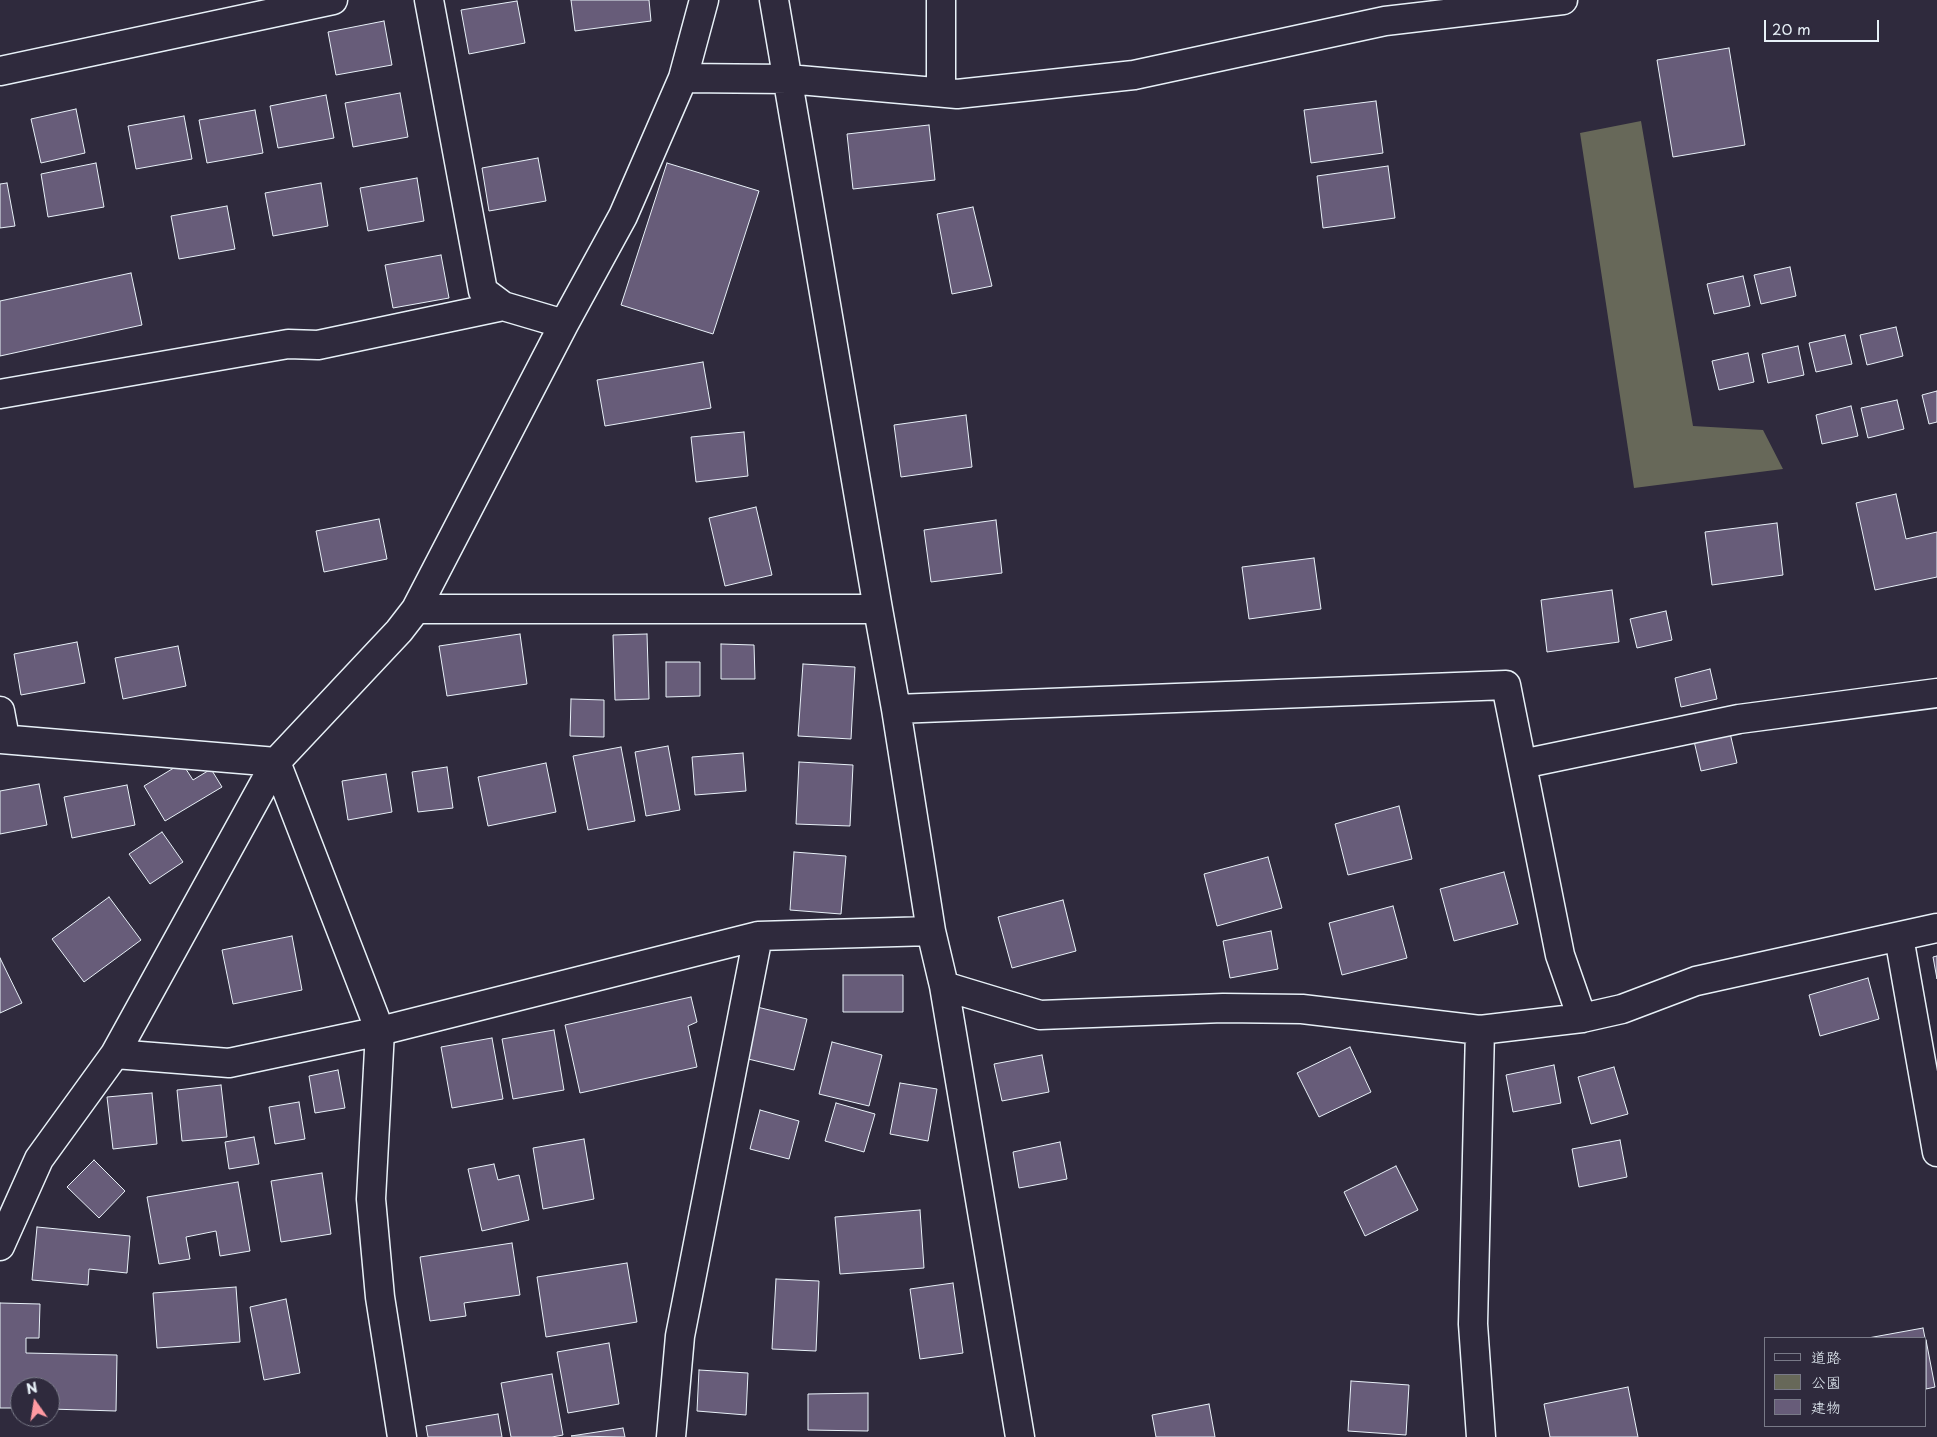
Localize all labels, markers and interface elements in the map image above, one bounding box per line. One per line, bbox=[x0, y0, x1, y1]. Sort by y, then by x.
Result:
scale bar bbox=[1767, 10, 1882, 42]
text: 20 m bbox=[1772, 17, 1811, 40]
legend bbox=[1764, 1337, 1927, 1427]
text: 道路 bbox=[1811, 1345, 1841, 1368]
text: 公園 bbox=[1811, 1370, 1841, 1393]
text: N bbox=[24, 1376, 40, 1399]
north arrow bbox=[10, 1377, 60, 1427]
text: 建物 bbox=[1811, 1395, 1841, 1418]

